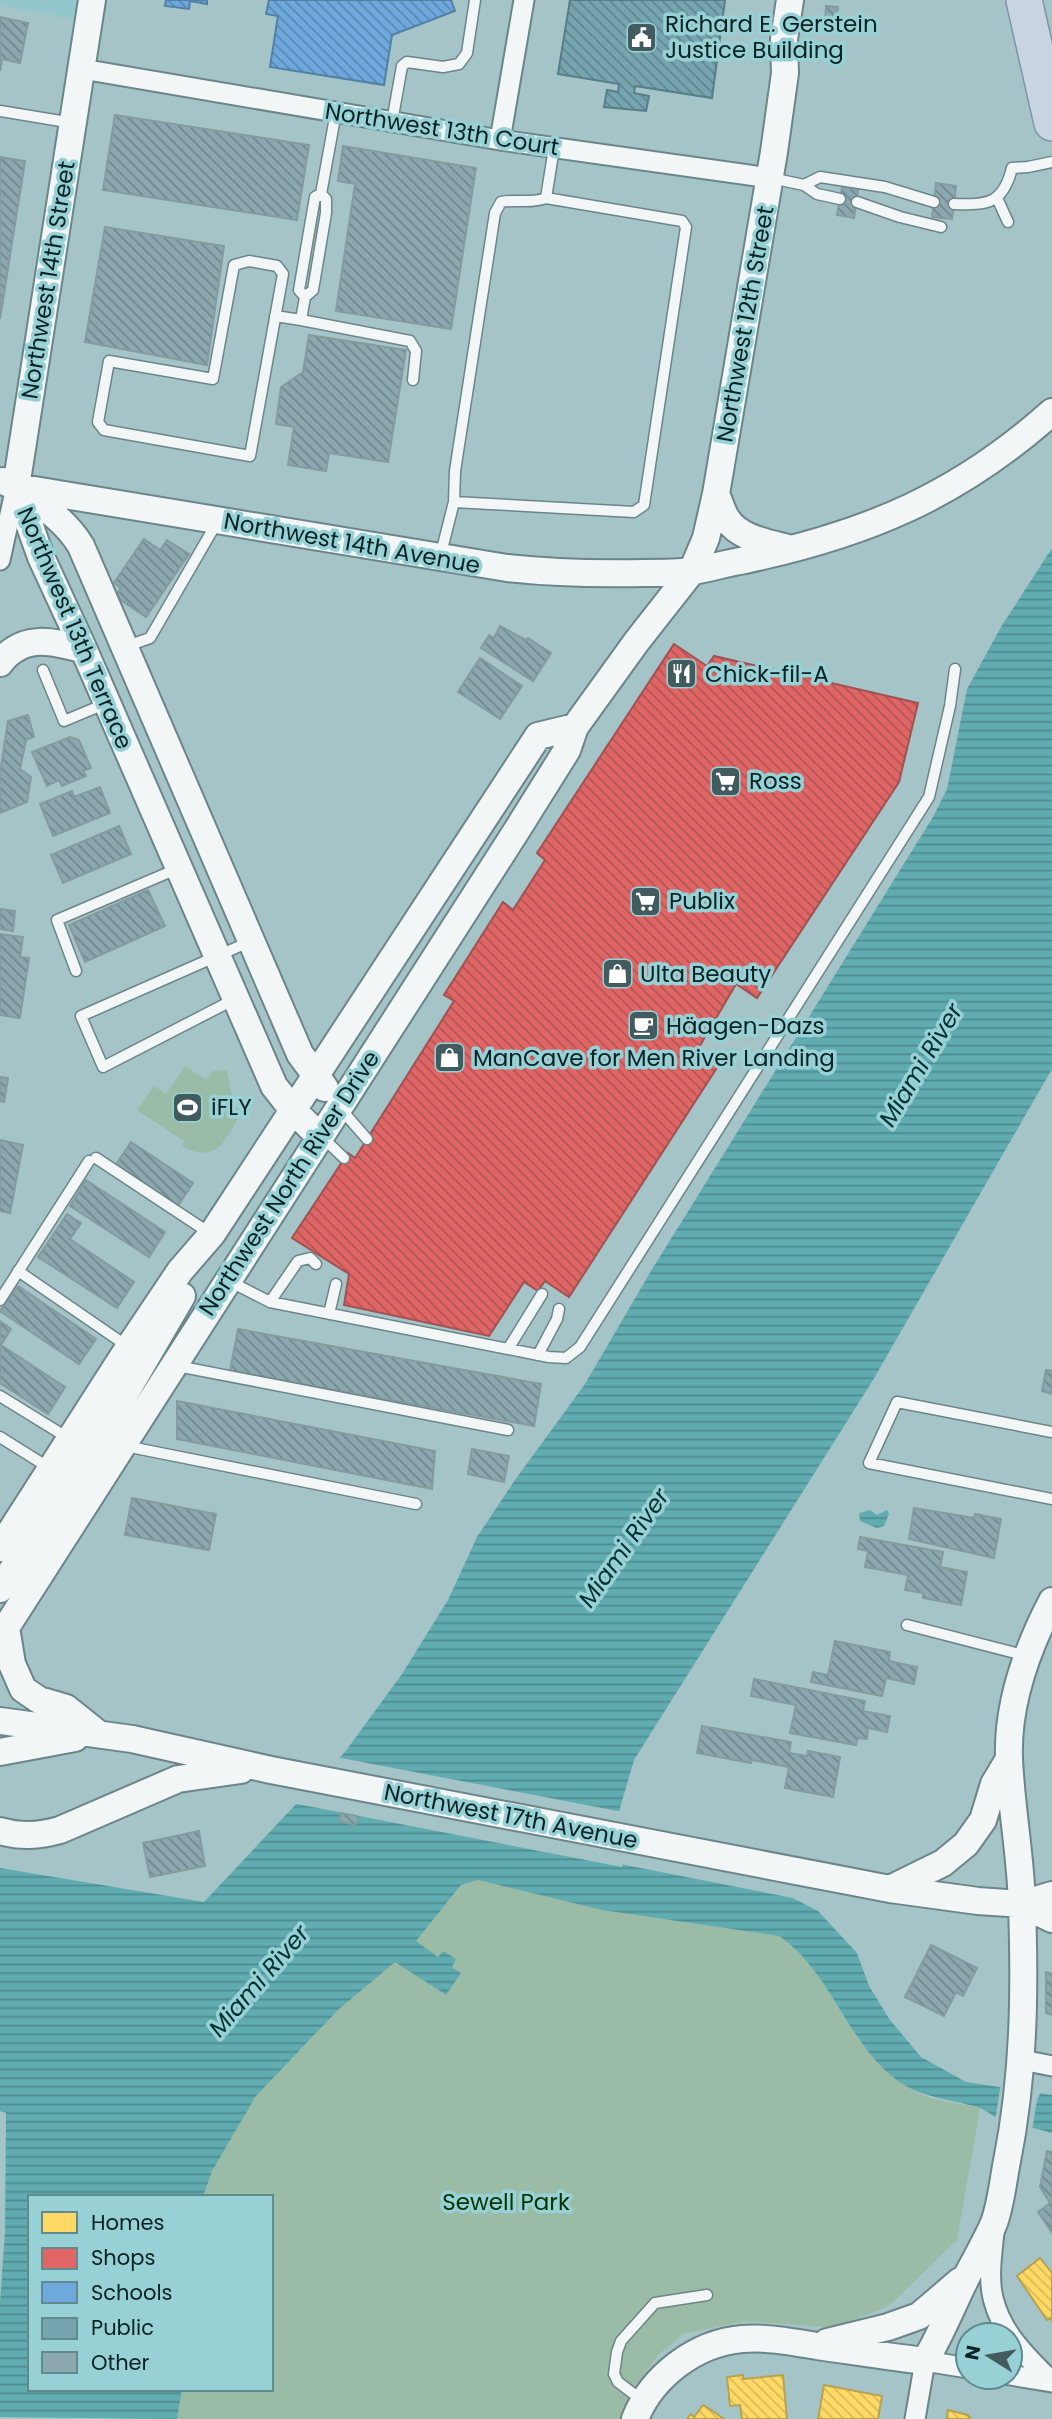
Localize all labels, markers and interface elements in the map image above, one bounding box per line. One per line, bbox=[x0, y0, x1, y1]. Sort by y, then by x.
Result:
place label: Richard E. Gerstein Justice Building bbox=[665, 8, 878, 66]
public building icon: Richard E. Gerstein Justice Building bbox=[625, 20, 659, 54]
street label: Northwest 13th Court bbox=[323, 95, 561, 163]
street label: Northwest 14th Street bbox=[13, 159, 83, 401]
street label: Northwest 12th Street bbox=[708, 203, 782, 445]
street label: Northwest 13th Terrace bbox=[9, 502, 141, 754]
street label: Northwest 14th Avenue bbox=[221, 505, 483, 581]
restaurant icon: Chick-fil-A bbox=[665, 657, 699, 691]
place label: Chick-fil-A bbox=[705, 658, 829, 690]
supermarket icon: Ross bbox=[709, 764, 743, 798]
place label: Ross bbox=[749, 765, 802, 797]
supermarket icon: Publix bbox=[629, 884, 663, 918]
place label: Publix bbox=[669, 885, 735, 917]
shop icon: Ulta Beauty bbox=[600, 957, 634, 991]
place label: Ulta Beauty bbox=[640, 958, 771, 990]
water label: Miami River bbox=[871, 996, 971, 1133]
cafe icon: Häagen-Dazs bbox=[626, 1009, 660, 1043]
place label: Häagen-Dazs bbox=[666, 1010, 825, 1042]
shop icon: ManCave for Men River Landing bbox=[433, 1041, 467, 1075]
place label: ManCave for Men River Landing bbox=[473, 1042, 835, 1074]
street label: Northwest North River Drive bbox=[191, 1044, 387, 1322]
sports icon: iFLY bbox=[171, 1090, 205, 1124]
place label: iFLY bbox=[211, 1091, 252, 1123]
water label: Miami River bbox=[570, 1481, 677, 1614]
street label: Northwest 17th Avenue bbox=[381, 1776, 641, 1856]
water label: Miami River bbox=[201, 1917, 317, 2044]
park label: Sewell Park bbox=[442, 2186, 570, 2218]
legend bbox=[28, 2195, 273, 2391]
text: Homes bbox=[91, 2208, 165, 2237]
text: Shops bbox=[91, 2243, 155, 2272]
text: Schools bbox=[91, 2278, 173, 2307]
text: Public bbox=[91, 2313, 154, 2342]
north arrow bbox=[954, 2321, 1024, 2391]
text: N bbox=[958, 2343, 987, 2362]
text: Other bbox=[91, 2348, 150, 2377]

